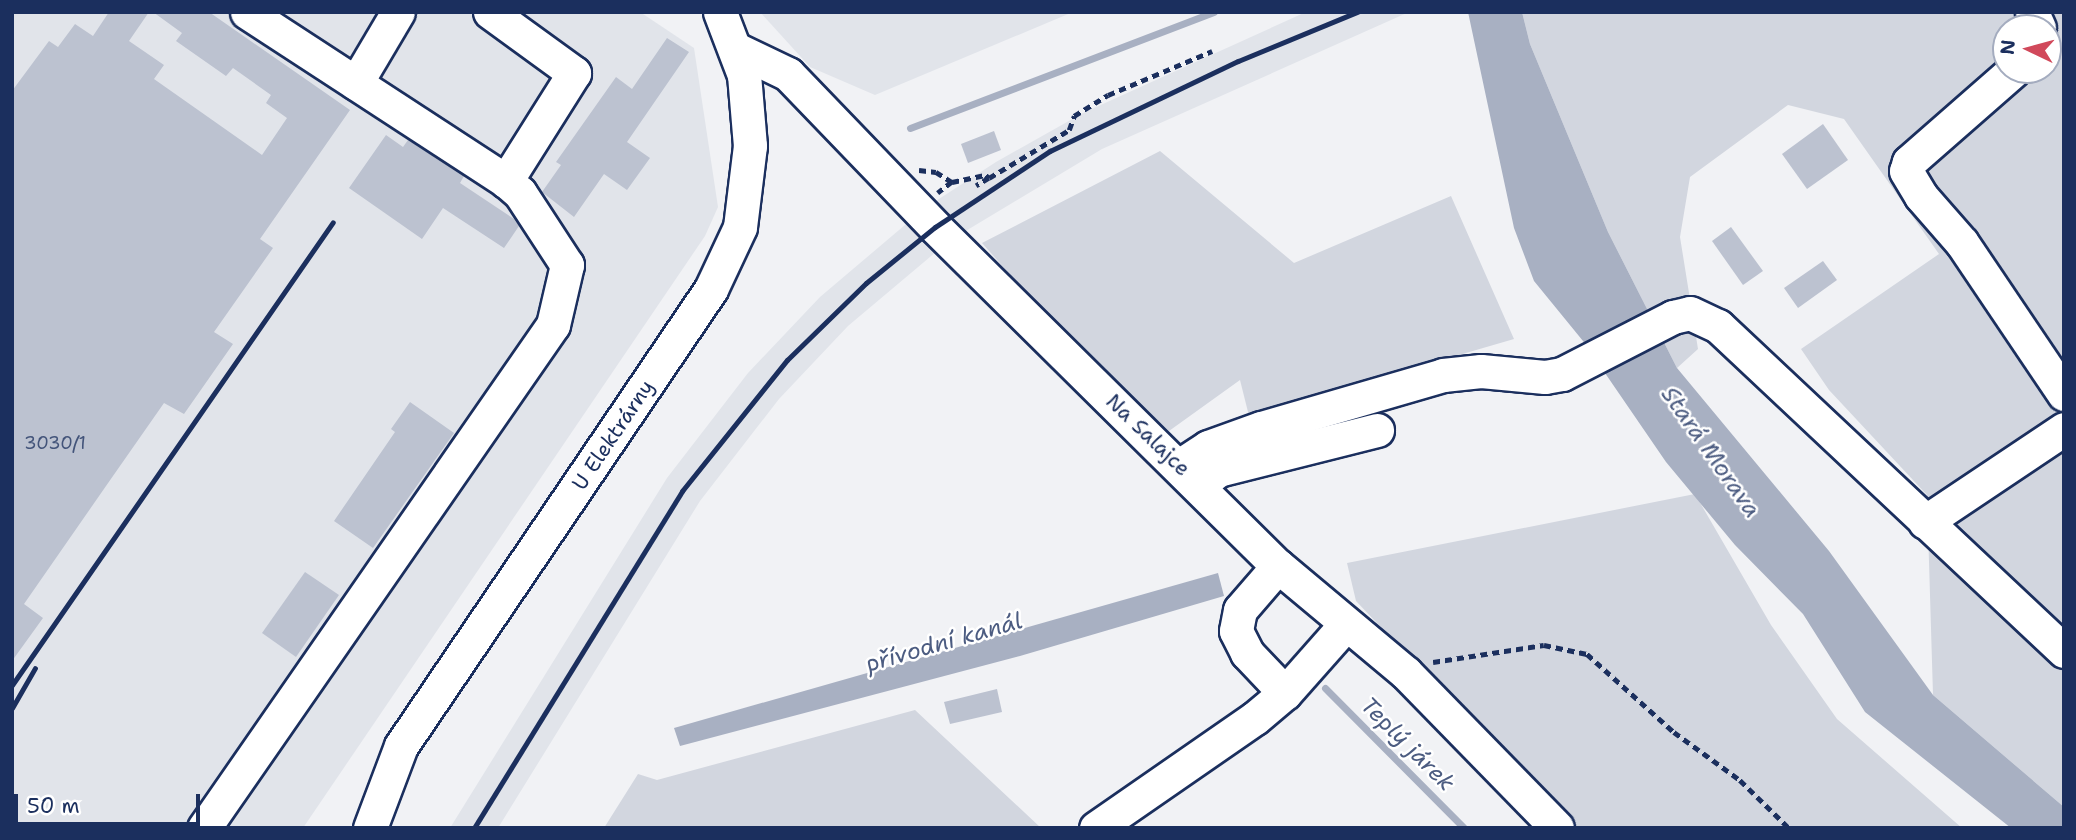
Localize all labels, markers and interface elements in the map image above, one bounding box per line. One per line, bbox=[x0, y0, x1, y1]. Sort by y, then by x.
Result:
north arrow bbox=[1992, 14, 2062, 84]
text: N bbox=[1994, 39, 2021, 56]
street label: U Elektrárny bbox=[567, 375, 659, 495]
water label: Stará Morava bbox=[1656, 381, 1766, 523]
street label: Na Salajce bbox=[1101, 389, 1195, 481]
house number: 3030/1 bbox=[24, 432, 86, 454]
water label: přívodní kanál bbox=[862, 606, 1026, 678]
water label: Teplý járek bbox=[1355, 691, 1461, 797]
scale bar bbox=[18, 780, 203, 824]
text: 50 m bbox=[27, 792, 80, 820]

